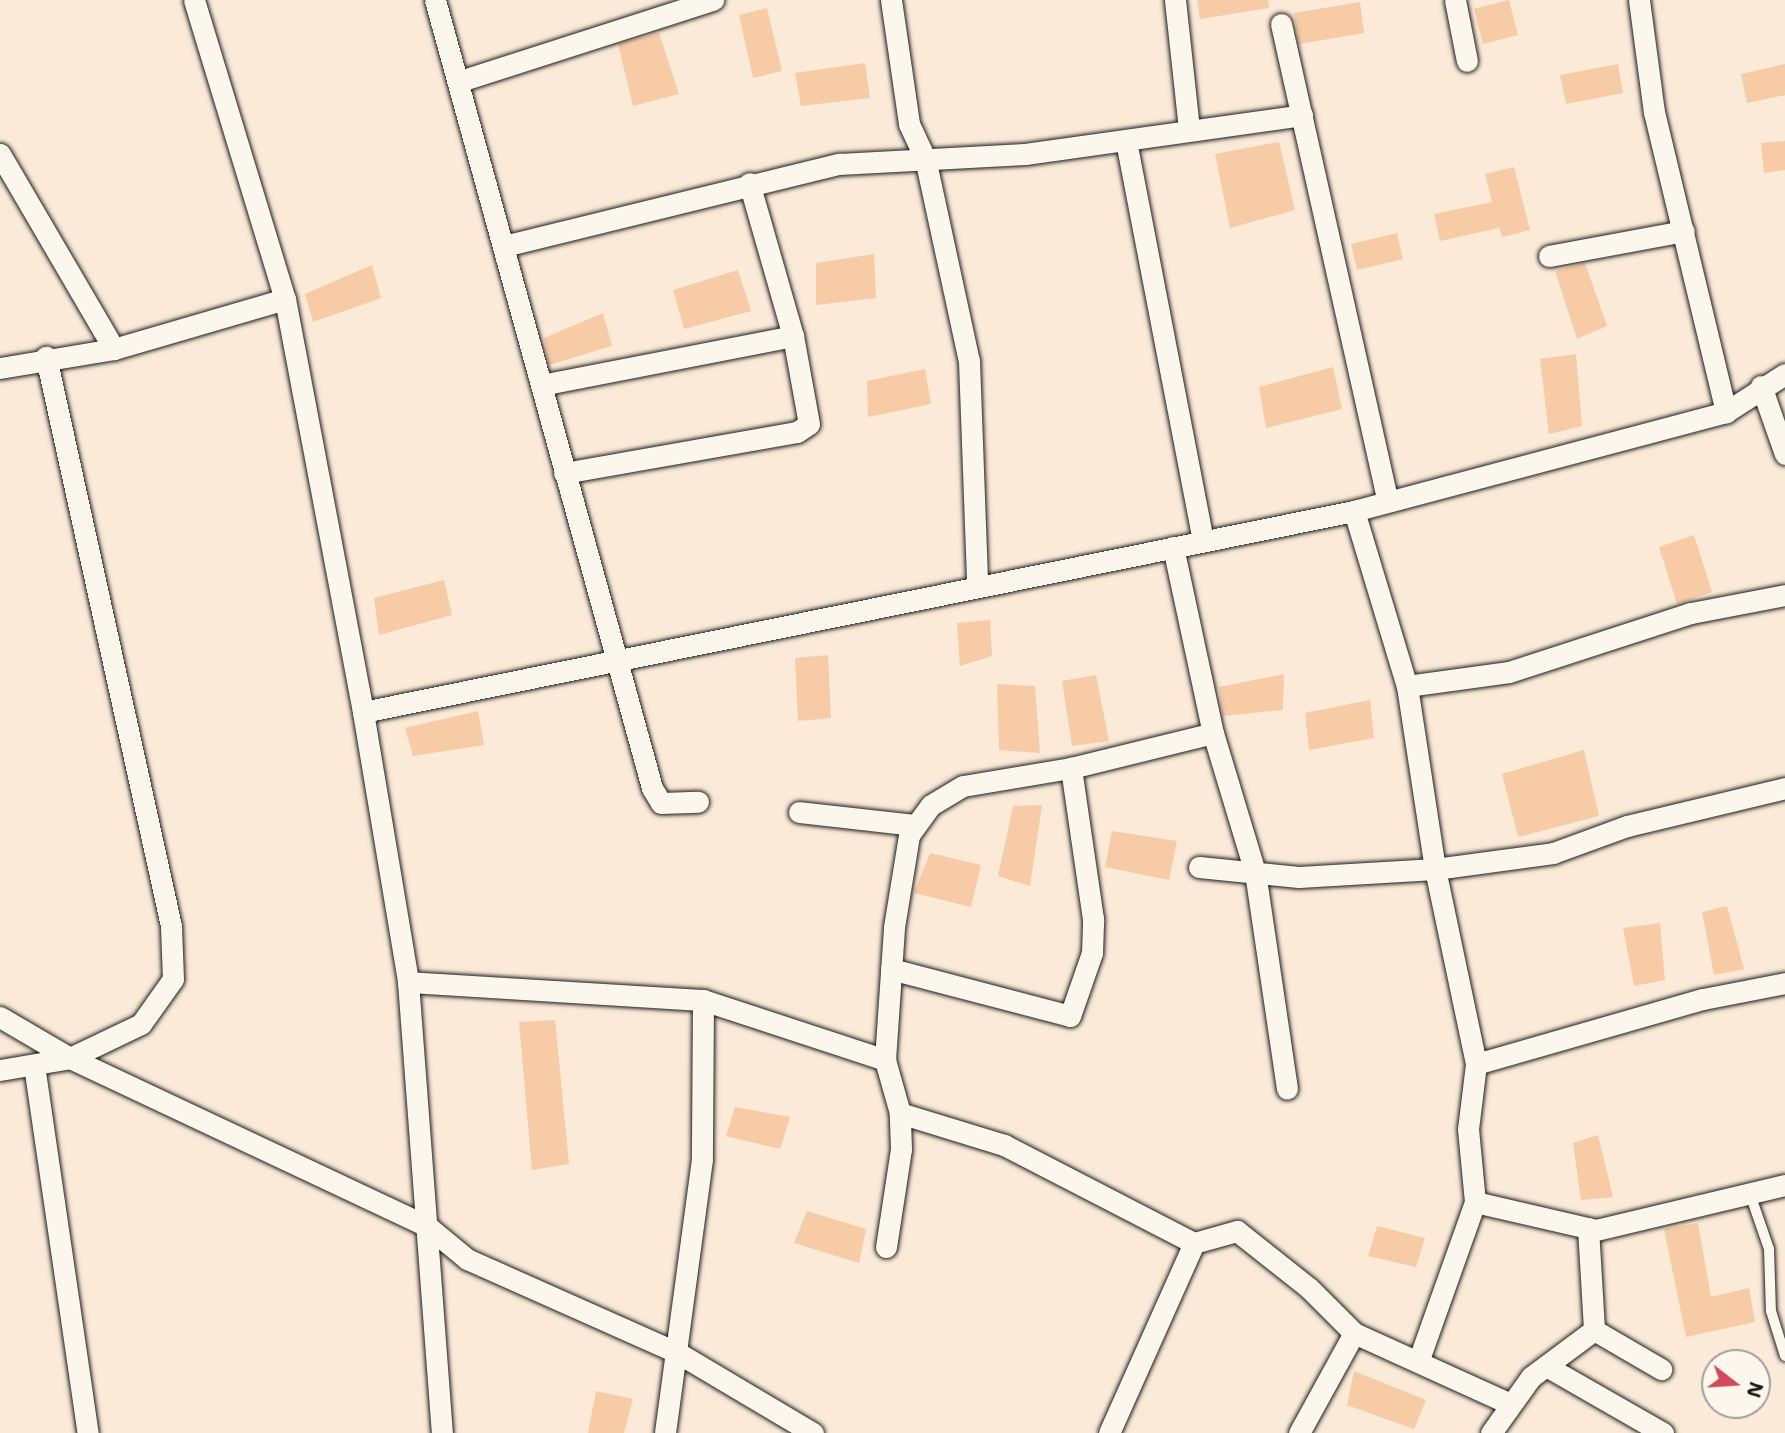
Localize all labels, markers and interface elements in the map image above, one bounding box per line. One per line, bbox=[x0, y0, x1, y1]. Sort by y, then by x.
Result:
north arrow bbox=[1701, 1349, 1771, 1419]
text: N bbox=[1740, 1379, 1769, 1401]

